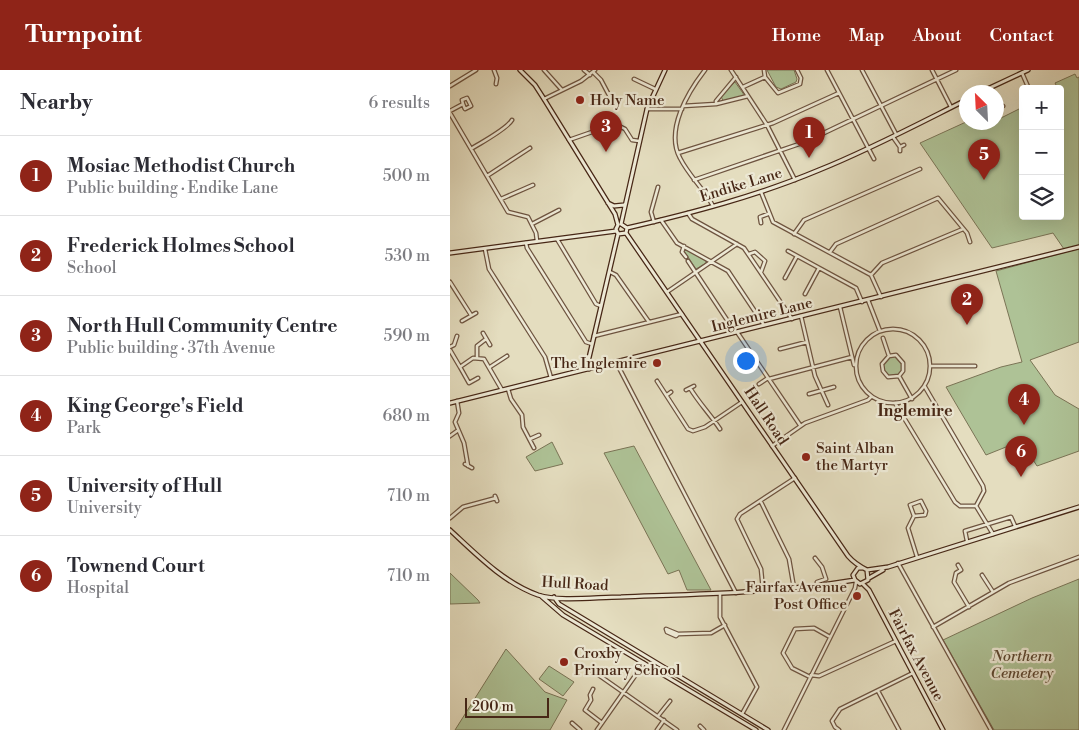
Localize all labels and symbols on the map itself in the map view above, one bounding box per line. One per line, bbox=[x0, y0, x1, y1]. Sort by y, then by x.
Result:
north arrow bbox=[959, 85, 1004, 130]
place label: Holy Name bbox=[590, 91, 665, 110]
marker: Holy Name bbox=[574, 94, 586, 106]
pin: 3 bbox=[590, 111, 622, 152]
pin: 1 bbox=[793, 117, 825, 158]
pin: 5 bbox=[968, 139, 1000, 180]
street label: Endike Lane bbox=[697, 163, 785, 207]
pin: 2 bbox=[951, 284, 983, 325]
street label: Inglemire Lane bbox=[709, 293, 815, 337]
your location bbox=[733, 348, 759, 374]
place label: The Inglemire bbox=[551, 354, 647, 373]
marker: The Inglemire bbox=[651, 357, 663, 369]
street label: Hall Road bbox=[740, 383, 793, 449]
pin: 4 bbox=[1008, 384, 1040, 425]
district label: Inglemire bbox=[877, 401, 953, 421]
pin: 6 bbox=[1005, 436, 1037, 477]
place label: Saint Alban the Martyr bbox=[816, 439, 894, 475]
marker: Saint Alban the Martyr bbox=[800, 451, 812, 463]
street label: Hull Road bbox=[541, 573, 610, 595]
place label: Fairfax Avenue Post Office bbox=[746, 578, 847, 614]
marker: Fairfax Avenue Post Office bbox=[851, 590, 863, 602]
street label: Fairfax Avenue bbox=[884, 606, 948, 704]
place label: Croxby Primary School bbox=[574, 644, 681, 680]
park label: Northern Cemetery bbox=[991, 647, 1055, 683]
marker: Croxby Primary School bbox=[558, 656, 570, 668]
scale bar bbox=[465, 695, 549, 718]

